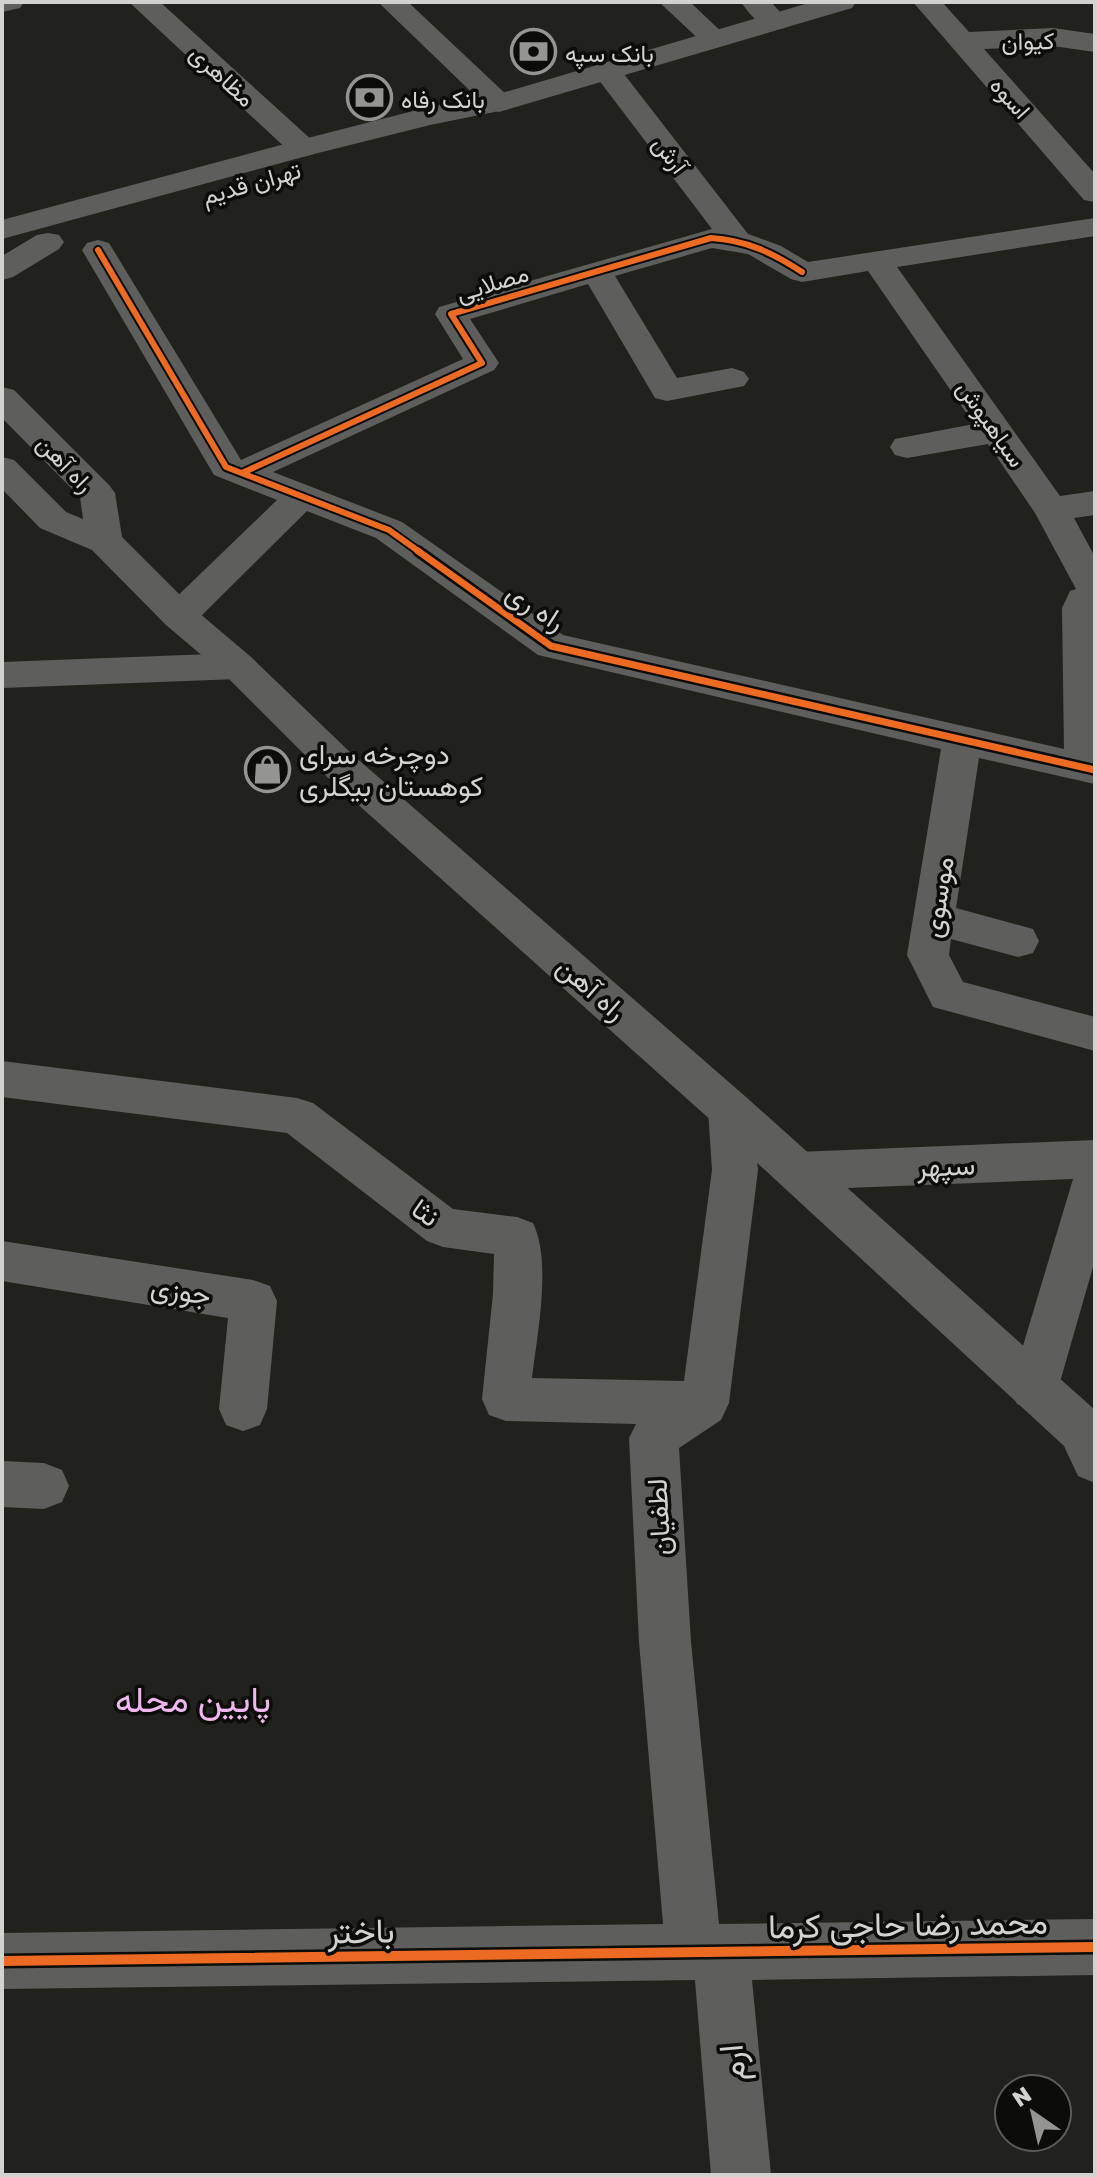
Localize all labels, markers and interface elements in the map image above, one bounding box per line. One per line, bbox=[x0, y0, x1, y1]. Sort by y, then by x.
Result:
street label: کیوان bbox=[1001, 25, 1055, 57]
bank icon: بانک سپه bbox=[510, 28, 558, 76]
street label: مظاهری bbox=[183, 38, 261, 114]
place label: بانک سپه bbox=[565, 38, 654, 70]
street label: اسوه bbox=[983, 70, 1037, 125]
bank icon: بانک رفاه bbox=[346, 74, 394, 122]
place label: بانک رفاه bbox=[401, 84, 485, 115]
street label: آرش bbox=[646, 129, 696, 182]
street label: تهران قدیم bbox=[198, 154, 304, 213]
street label: مصلایی bbox=[452, 257, 532, 308]
street label: سیاهپوش bbox=[949, 374, 1032, 474]
street label: راه آهن bbox=[30, 428, 100, 499]
street label: راه ری bbox=[499, 575, 572, 639]
place label: دوچرخه سرای کوهستان بیگلری bbox=[299, 737, 483, 804]
shop icon: دوچرخه سرای کوهستان بیگلری bbox=[244, 745, 292, 793]
street label: موسوی bbox=[914, 854, 962, 940]
street label: راه آهن bbox=[550, 949, 633, 1028]
street label: سپهر bbox=[915, 1147, 976, 1186]
street label: نثا bbox=[406, 1191, 446, 1233]
street label: جوزی bbox=[148, 1269, 213, 1313]
street label: لطفیان bbox=[639, 1478, 677, 1556]
district label: پایین محله bbox=[115, 1677, 271, 1724]
street label: محمد رضا حاجی کرما bbox=[768, 1901, 1048, 1947]
street label: باختر bbox=[326, 1909, 395, 1953]
street label: ارم bbox=[709, 2042, 757, 2083]
north arrow bbox=[993, 2073, 1073, 2153]
text: N bbox=[1007, 2080, 1036, 2112]

